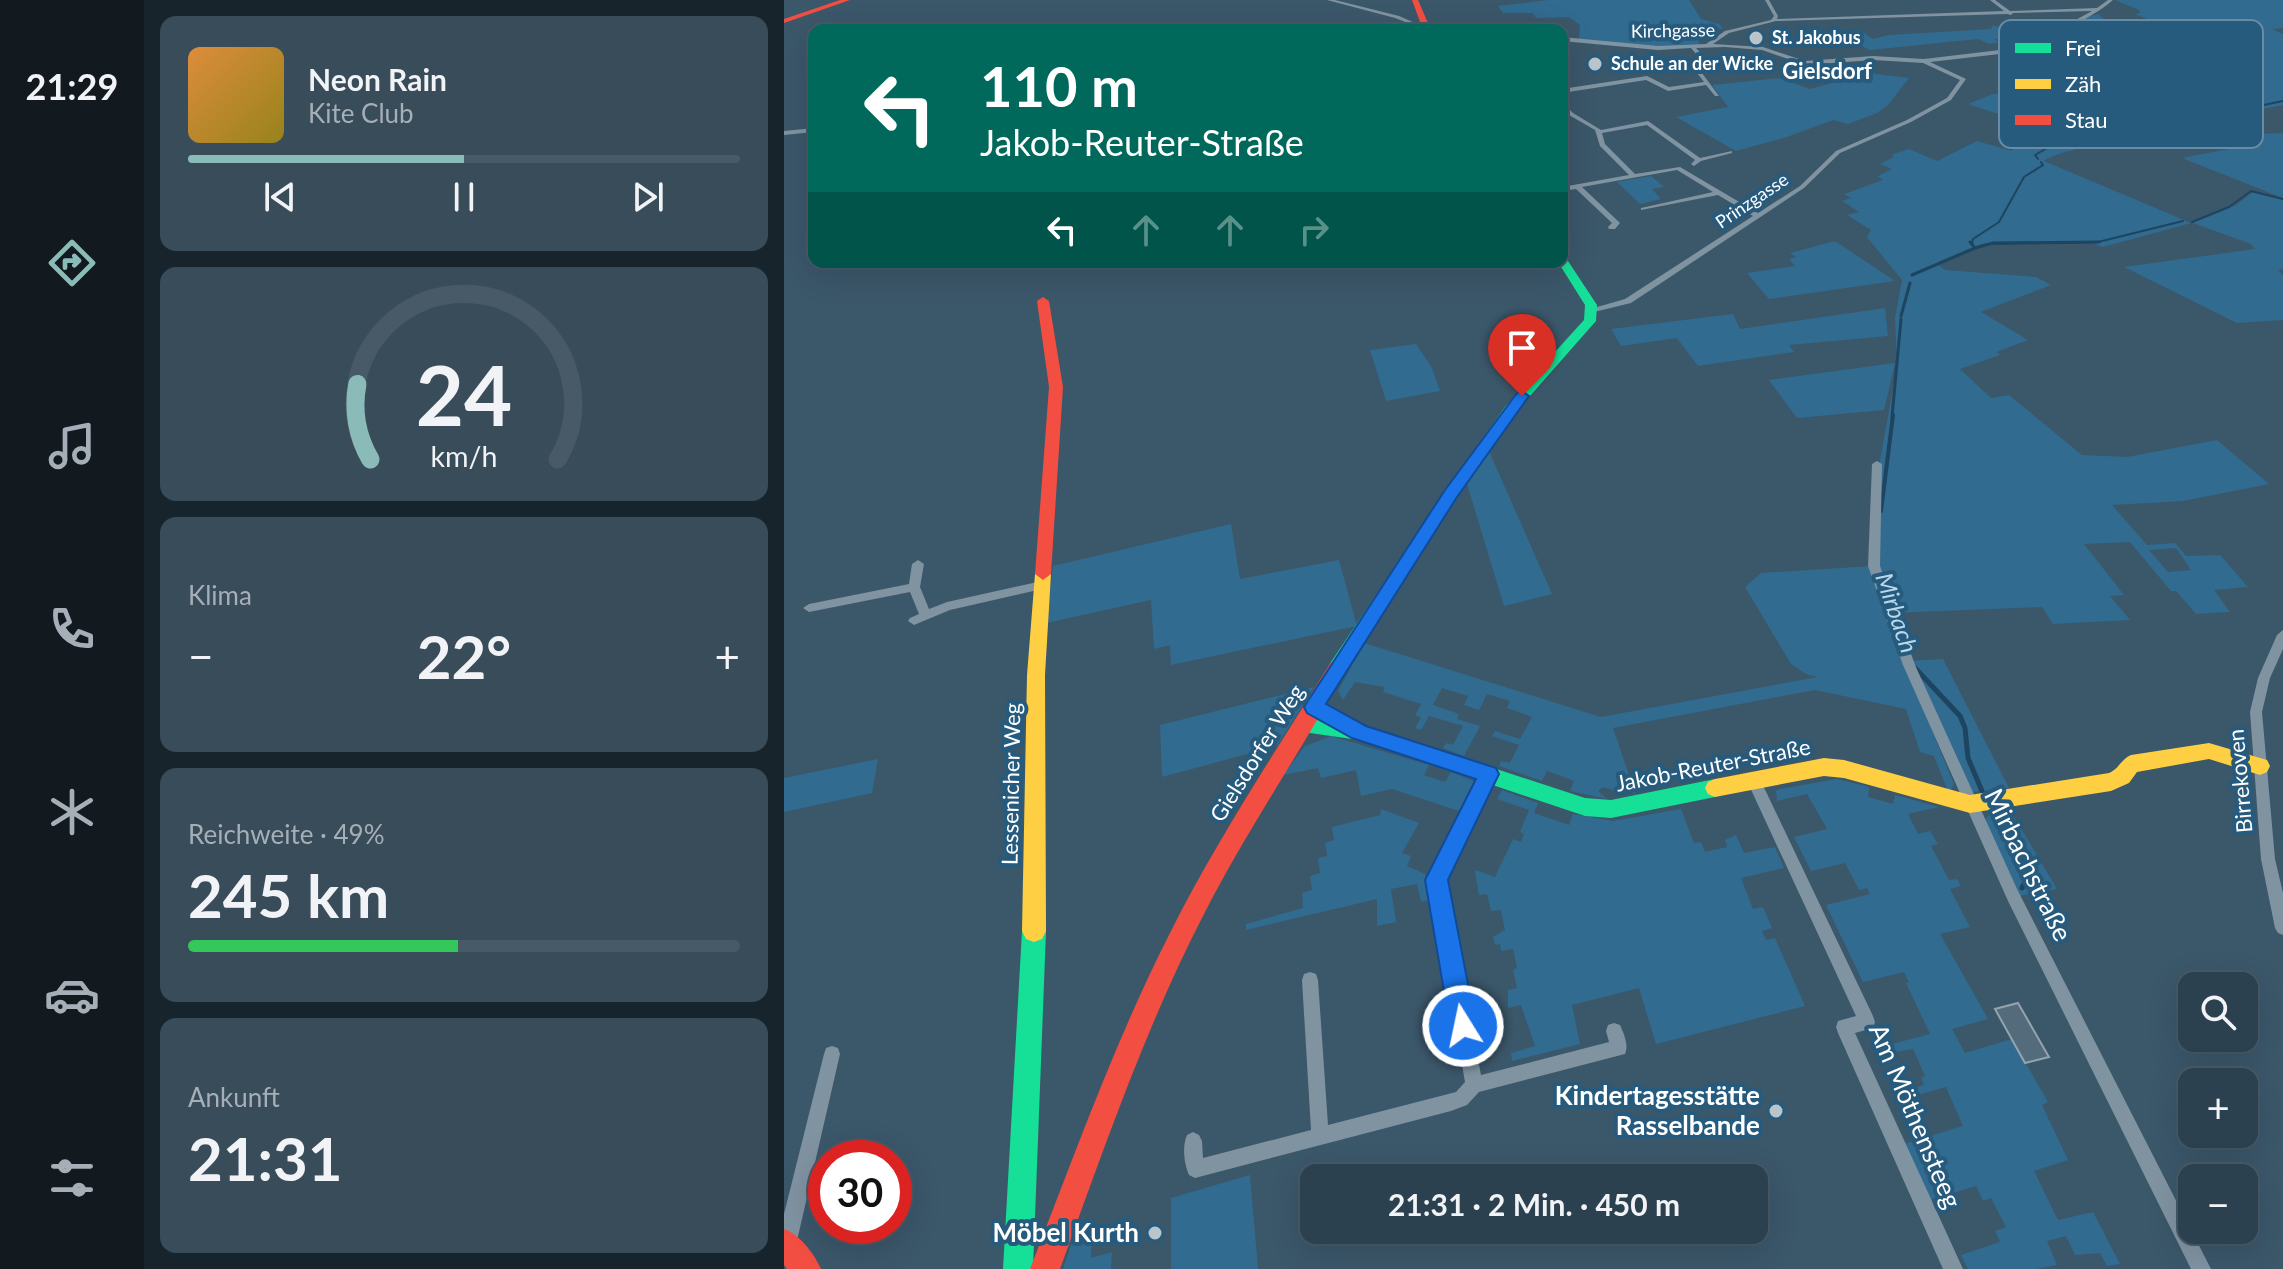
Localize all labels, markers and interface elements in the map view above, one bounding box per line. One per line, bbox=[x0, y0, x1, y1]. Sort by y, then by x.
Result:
street label: Kirchgasse bbox=[1631, 18, 1715, 42]
legend bbox=[1999, 20, 2263, 148]
place label: St. Jakobus bbox=[1772, 26, 1861, 48]
marker: St. Jakobus bbox=[1747, 29, 1765, 47]
text: Frei bbox=[2065, 34, 2101, 61]
text: 110 m bbox=[980, 52, 1138, 119]
place label: Schule an der Wicke bbox=[1611, 52, 1774, 74]
marker: Schule an der Wicke bbox=[1586, 55, 1604, 73]
icon: left bbox=[848, 56, 952, 160]
district label: Gielsdorf bbox=[1782, 57, 1872, 84]
text: Neon Rain bbox=[308, 61, 447, 97]
text: 21:29 bbox=[26, 64, 118, 108]
text: Zäh bbox=[2065, 70, 2101, 97]
text: Kite Club bbox=[308, 97, 414, 129]
text: Stau bbox=[2065, 106, 2108, 133]
text: Jakob-Reuter-Straße bbox=[980, 120, 1304, 164]
street label: Prinzgasse bbox=[1711, 168, 1792, 233]
icon: previous bbox=[258, 175, 302, 219]
icon: pause bbox=[442, 175, 486, 219]
icon: next bbox=[626, 175, 670, 219]
icon: left bbox=[1040, 208, 1084, 252]
icon: ahead bbox=[1124, 208, 1168, 252]
icon: ahead bbox=[1208, 208, 1252, 252]
icon: right bbox=[1292, 208, 1336, 252]
icon: directions bbox=[44, 235, 100, 291]
pin bbox=[1488, 314, 1556, 396]
icon: arrive bbox=[1500, 326, 1544, 370]
text: 24 bbox=[416, 343, 512, 443]
icon: music bbox=[44, 418, 100, 474]
text: km/h bbox=[431, 439, 497, 473]
water label: Mirbach bbox=[1870, 569, 1925, 656]
text: Klima bbox=[188, 579, 252, 611]
icon: phone bbox=[44, 601, 100, 657]
text: 22° bbox=[417, 620, 511, 692]
text: − bbox=[188, 630, 214, 682]
text: + bbox=[714, 630, 740, 682]
street label: Gielsdorfer Weg bbox=[1204, 679, 1310, 826]
street label: Lessenicher Weg bbox=[996, 703, 1025, 865]
street label: Birrekoven bbox=[2222, 728, 2257, 834]
street label: Jakob-Reuter-Straße bbox=[1613, 732, 1813, 797]
street label: Mirbachstraße bbox=[1978, 783, 2080, 946]
icon: climate bbox=[44, 784, 100, 840]
text: Reichweite · 49% bbox=[188, 818, 385, 850]
text: 245 km bbox=[188, 859, 389, 931]
icon: car bbox=[44, 967, 100, 1023]
map controls bbox=[2178, 972, 2258, 1244]
button: search bbox=[2178, 972, 2258, 1052]
position arrow bbox=[1421, 984, 1505, 1068]
street label: Am Möthensteeg bbox=[1863, 1019, 1969, 1213]
button: + bbox=[2178, 1068, 2258, 1148]
place label: Kindertagesstätte Rasselbande bbox=[1555, 1079, 1760, 1141]
text: Ankunft bbox=[188, 1081, 280, 1113]
marker: Kindertagesstätte Rasselbande bbox=[1767, 1102, 1785, 1120]
text: 21:31 bbox=[188, 1122, 343, 1194]
speed limit sign: 30 bbox=[808, 1140, 912, 1244]
icon: filters bbox=[44, 1150, 100, 1206]
button: − bbox=[2178, 1164, 2258, 1244]
text: 21:31 · 2 Min. · 450 m bbox=[1388, 1186, 1680, 1222]
place label: Möbel Kurth bbox=[993, 1216, 1139, 1248]
marker: Möbel Kurth bbox=[1146, 1224, 1164, 1242]

